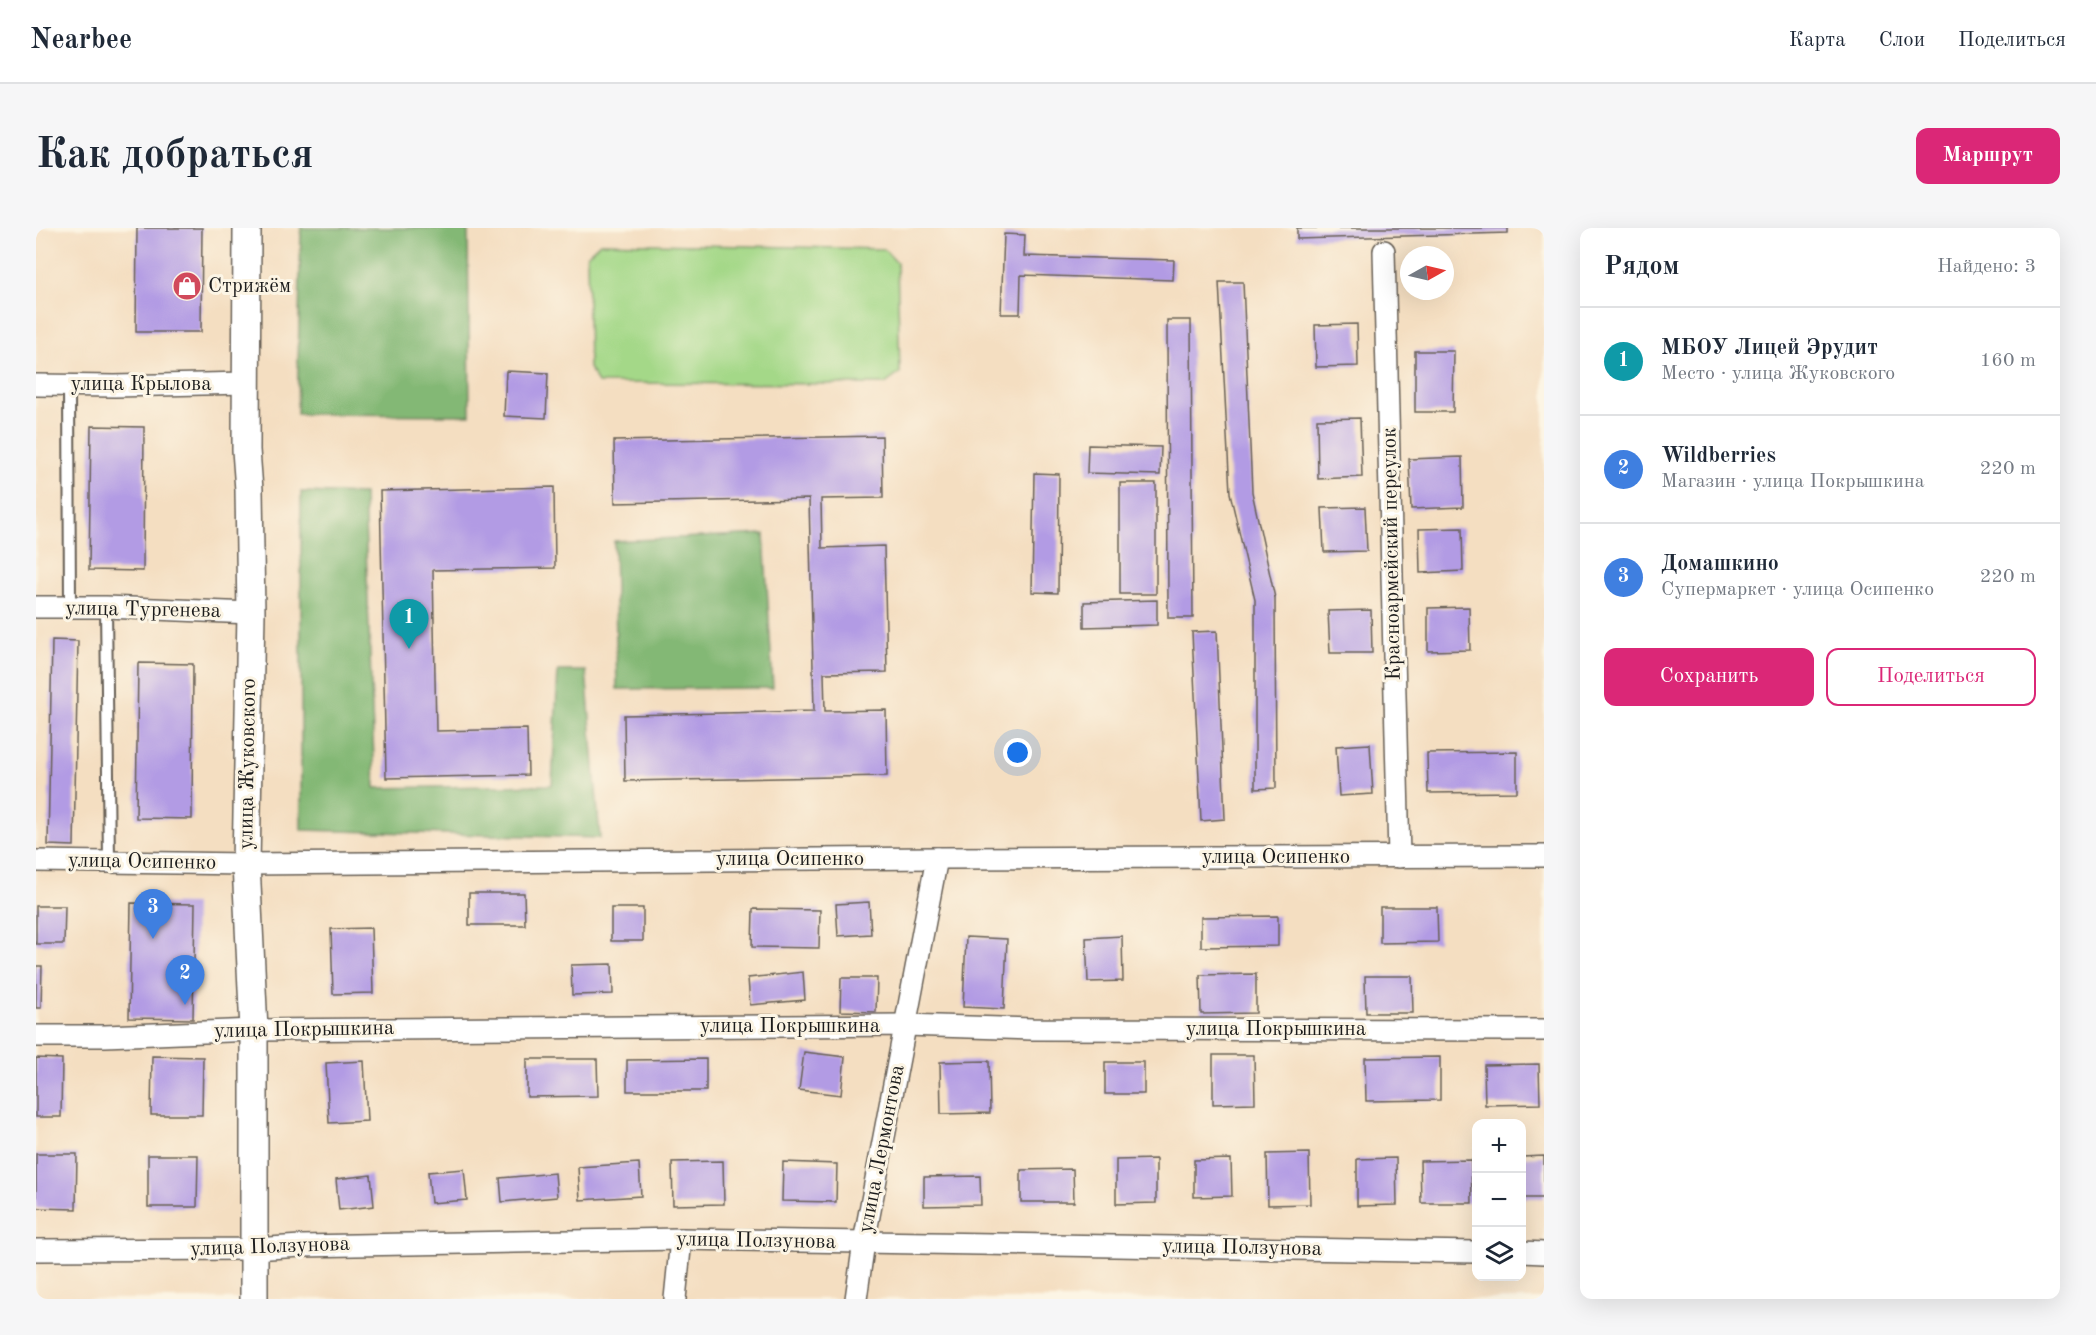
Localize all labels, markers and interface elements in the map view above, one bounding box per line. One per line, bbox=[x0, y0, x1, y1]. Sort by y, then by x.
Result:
text: Nearbee bbox=[30, 27, 132, 55]
text: Карта bbox=[1789, 30, 1846, 51]
text: Слои bbox=[1879, 30, 1925, 51]
text: Поделиться bbox=[1958, 30, 2066, 51]
button: Маршрут bbox=[1916, 128, 2060, 184]
text: Как добраться bbox=[36, 135, 313, 177]
north arrow bbox=[1400, 246, 1454, 300]
text: Рядом bbox=[1604, 254, 1679, 280]
text: Найдено: 3 bbox=[1937, 257, 2036, 277]
shop icon: Стрижём bbox=[171, 270, 203, 302]
place label: Стрижём bbox=[208, 276, 291, 297]
text: МБОУ Лицей Эрудит bbox=[1661, 337, 1878, 359]
text: 1 bbox=[1618, 351, 1629, 371]
text: 160 m bbox=[1980, 351, 2036, 371]
text: Место · улица Жуковского bbox=[1661, 364, 1895, 384]
street label: улица Крылова bbox=[70, 374, 212, 395]
street label: Красноармейский переулок bbox=[1379, 427, 1405, 681]
text: Wildberries bbox=[1661, 445, 1776, 467]
text: 2 bbox=[1618, 459, 1629, 479]
text: 220 m bbox=[1980, 459, 2036, 479]
text: Магазин · улица Покрышкина bbox=[1661, 472, 1925, 492]
text: Домашкино bbox=[1661, 553, 1779, 575]
text: 3 bbox=[1618, 567, 1629, 587]
text: 220 m bbox=[1980, 567, 2036, 587]
text: Супермаркет · улица Осипенко bbox=[1661, 580, 1934, 600]
street label: улица Тургенева bbox=[65, 598, 221, 622]
pin: 1 bbox=[390, 600, 428, 649]
button: Сохранить bbox=[1604, 648, 1814, 706]
button: Поделиться bbox=[1826, 648, 2036, 706]
street label: улица Жуковского bbox=[236, 678, 260, 850]
your location bbox=[1003, 738, 1032, 767]
street label: улица Осипенко bbox=[1202, 847, 1350, 868]
street label: улица Осипенко bbox=[716, 849, 864, 870]
street label: улица Осипенко bbox=[68, 850, 216, 874]
pin: 3 bbox=[134, 890, 172, 939]
pin: 2 bbox=[166, 956, 204, 1005]
street label: улица Покрышкина bbox=[700, 1016, 880, 1037]
street label: улица Покрышкина bbox=[214, 1018, 394, 1042]
street label: улица Покрышкина bbox=[1186, 1019, 1366, 1040]
street label: улица Лермонтова bbox=[855, 1063, 909, 1235]
map controls bbox=[1472, 1119, 1526, 1281]
button: + bbox=[1472, 1119, 1526, 1173]
button: − bbox=[1472, 1173, 1526, 1227]
button: layers bbox=[1472, 1227, 1526, 1281]
street label: улица Ползунова bbox=[676, 1229, 836, 1253]
street label: улица Ползунова bbox=[190, 1234, 350, 1260]
street label: улица Ползунова bbox=[1162, 1236, 1322, 1260]

